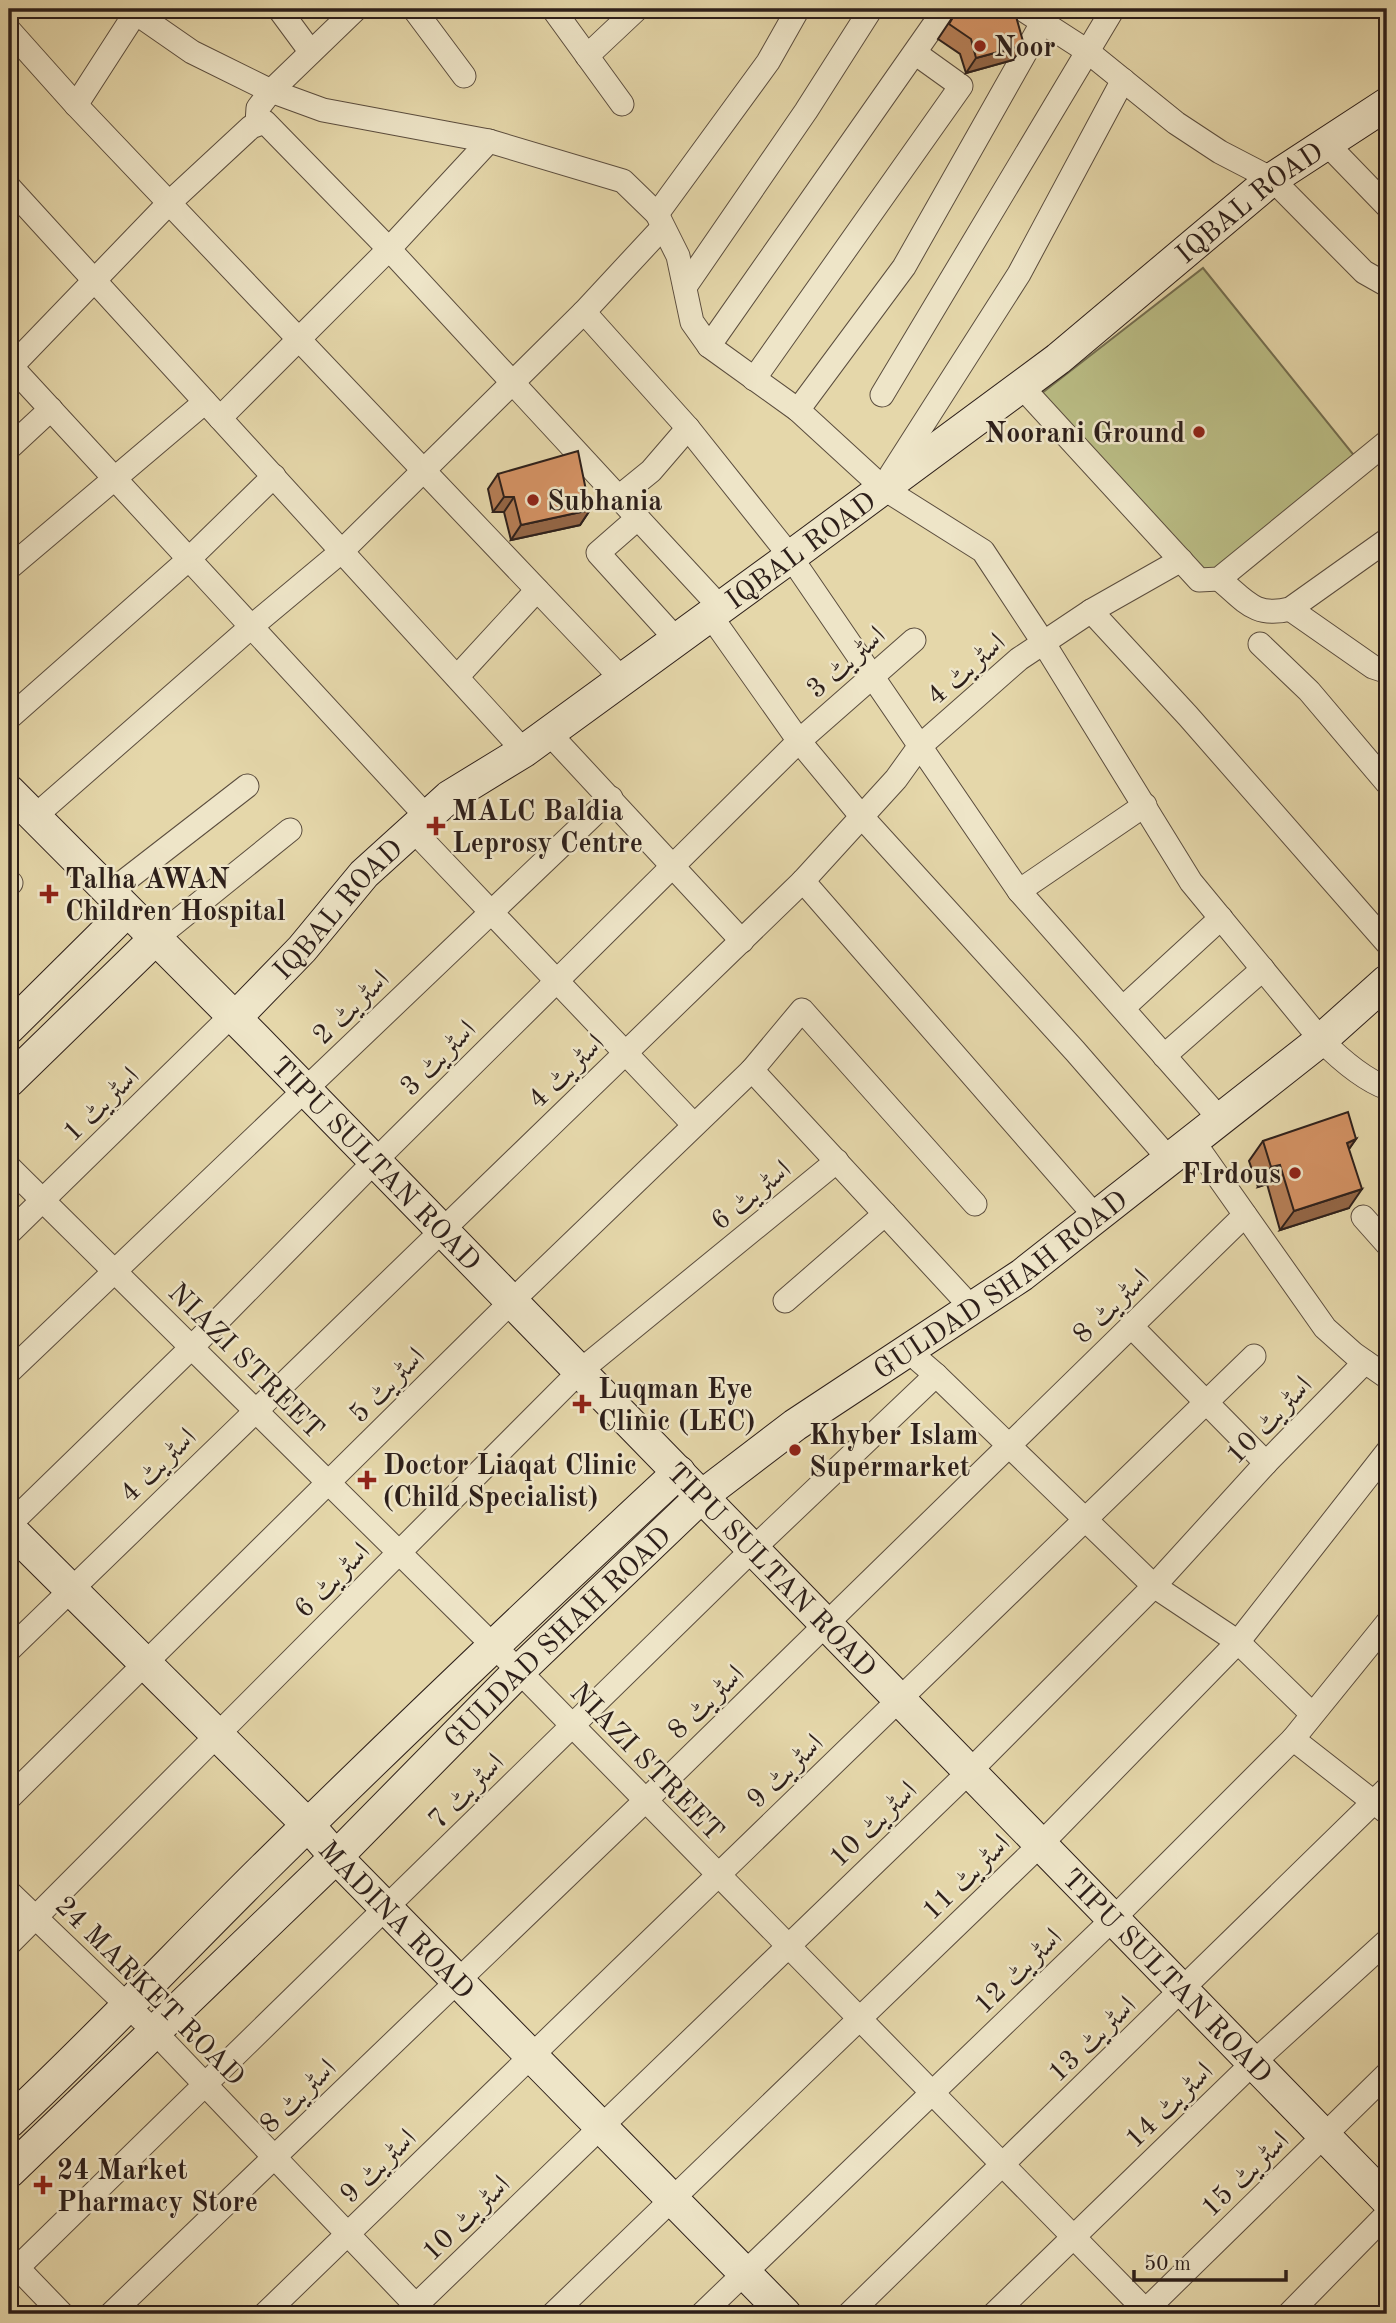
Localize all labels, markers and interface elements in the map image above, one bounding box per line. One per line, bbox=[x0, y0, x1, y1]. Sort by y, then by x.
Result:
place label: Noor bbox=[994, 35, 1056, 63]
marker: Noor bbox=[972, 38, 988, 54]
street label: IQBAL ROAD bbox=[1172, 139, 1329, 270]
place label: Noorani Ground bbox=[985, 421, 1185, 449]
marker: Noorani Ground bbox=[1191, 424, 1207, 440]
street label: IQBAL ROAD bbox=[722, 488, 882, 616]
place label: Subhania bbox=[547, 489, 663, 517]
marker: Subhania bbox=[525, 492, 541, 508]
street label: اسٹریٹ 3 bbox=[802, 622, 892, 705]
street label: اسٹریٹ 4 bbox=[922, 629, 1012, 712]
place label: MALC Baldia Leprosy Centre bbox=[452, 799, 643, 859]
marker: MALC Baldia Leprosy Centre bbox=[426, 816, 446, 836]
street label: IQBAL ROAD bbox=[270, 835, 409, 986]
place label: Talha AWAN Children Hospital bbox=[65, 867, 286, 927]
marker: Talha AWAN Children Hospital bbox=[39, 884, 59, 904]
street label: اسٹریٹ 2 bbox=[309, 966, 396, 1051]
street label: اسٹریٹ 3 bbox=[396, 1016, 483, 1103]
street label: اسٹریٹ 4 bbox=[524, 1030, 611, 1115]
street label: TIPU SULTAN ROAD bbox=[265, 1053, 484, 1277]
street label: اسٹریٹ 1 bbox=[59, 1063, 146, 1148]
street label: اسٹریٹ 6 bbox=[707, 1156, 798, 1237]
place label: FIrdous bbox=[1181, 1162, 1281, 1190]
marker: FIrdous bbox=[1287, 1165, 1303, 1181]
street label: GULDAD SHAH ROAD bbox=[870, 1187, 1134, 1386]
street label: اسٹریٹ 8 bbox=[1069, 1265, 1156, 1350]
street label: NIAZI STREET bbox=[162, 1279, 328, 1445]
street label: اسٹریٹ 5 bbox=[345, 1343, 432, 1430]
street label: اسٹریٹ 10 bbox=[1222, 1372, 1319, 1471]
place label: Luqman Eye Clinic (LEC) bbox=[598, 1377, 755, 1437]
marker: Luqman Eye Clinic (LEC) bbox=[572, 1394, 592, 1414]
place label: Khyber Islam Supermarket bbox=[809, 1423, 979, 1483]
street label: اسٹریٹ 4 bbox=[116, 1424, 203, 1509]
marker: Khyber Islam Supermarket bbox=[787, 1442, 803, 1458]
place label: Doctor Liaqat Clinic (Child Specialist) bbox=[383, 1453, 637, 1513]
street label: TIPU SULTAN ROAD bbox=[660, 1459, 880, 1683]
marker: Doctor Liaqat Clinic (Child Specialist) bbox=[357, 1470, 377, 1490]
street label: GULDAD SHAH ROAD bbox=[440, 1523, 677, 1755]
street label: اسٹریٹ 6 bbox=[290, 1538, 377, 1625]
street label: اسٹریٹ 8 bbox=[664, 1661, 751, 1746]
street label: NIAZI STREET bbox=[564, 1679, 728, 1847]
street label: اسٹریٹ 9 bbox=[743, 1730, 830, 1815]
street label: اسٹریٹ 7 bbox=[424, 1749, 511, 1836]
street label: اسٹریٹ 10 bbox=[825, 1777, 924, 1874]
street label: اسٹریٹ 11 bbox=[918, 1830, 1017, 1927]
street label: MADINA ROAD bbox=[312, 1837, 478, 2006]
street label: TIPU SULTAN ROAD bbox=[1056, 1865, 1276, 2090]
street label: 24 MARKET ROAD bbox=[49, 1892, 249, 2092]
street label: اسٹریٹ 12 bbox=[970, 1924, 1069, 2021]
street label: اسٹریٹ 13 bbox=[1044, 1992, 1143, 2089]
street label: اسٹریٹ 8 bbox=[256, 2055, 343, 2140]
street label: اسٹریٹ 14 bbox=[1121, 2058, 1220, 2155]
street label: اسٹریٹ 9 bbox=[336, 2125, 423, 2210]
street label: اسٹریٹ 15 bbox=[1197, 2127, 1296, 2224]
place label: 24 Market Pharmacy Store bbox=[57, 2158, 258, 2218]
street label: اسٹریٹ 10 bbox=[418, 2171, 517, 2268]
marker: 24 Market Pharmacy Store bbox=[35, 2177, 51, 2193]
scale bar bbox=[1134, 2239, 1286, 2283]
text: 50 m bbox=[1144, 2254, 1191, 2275]

